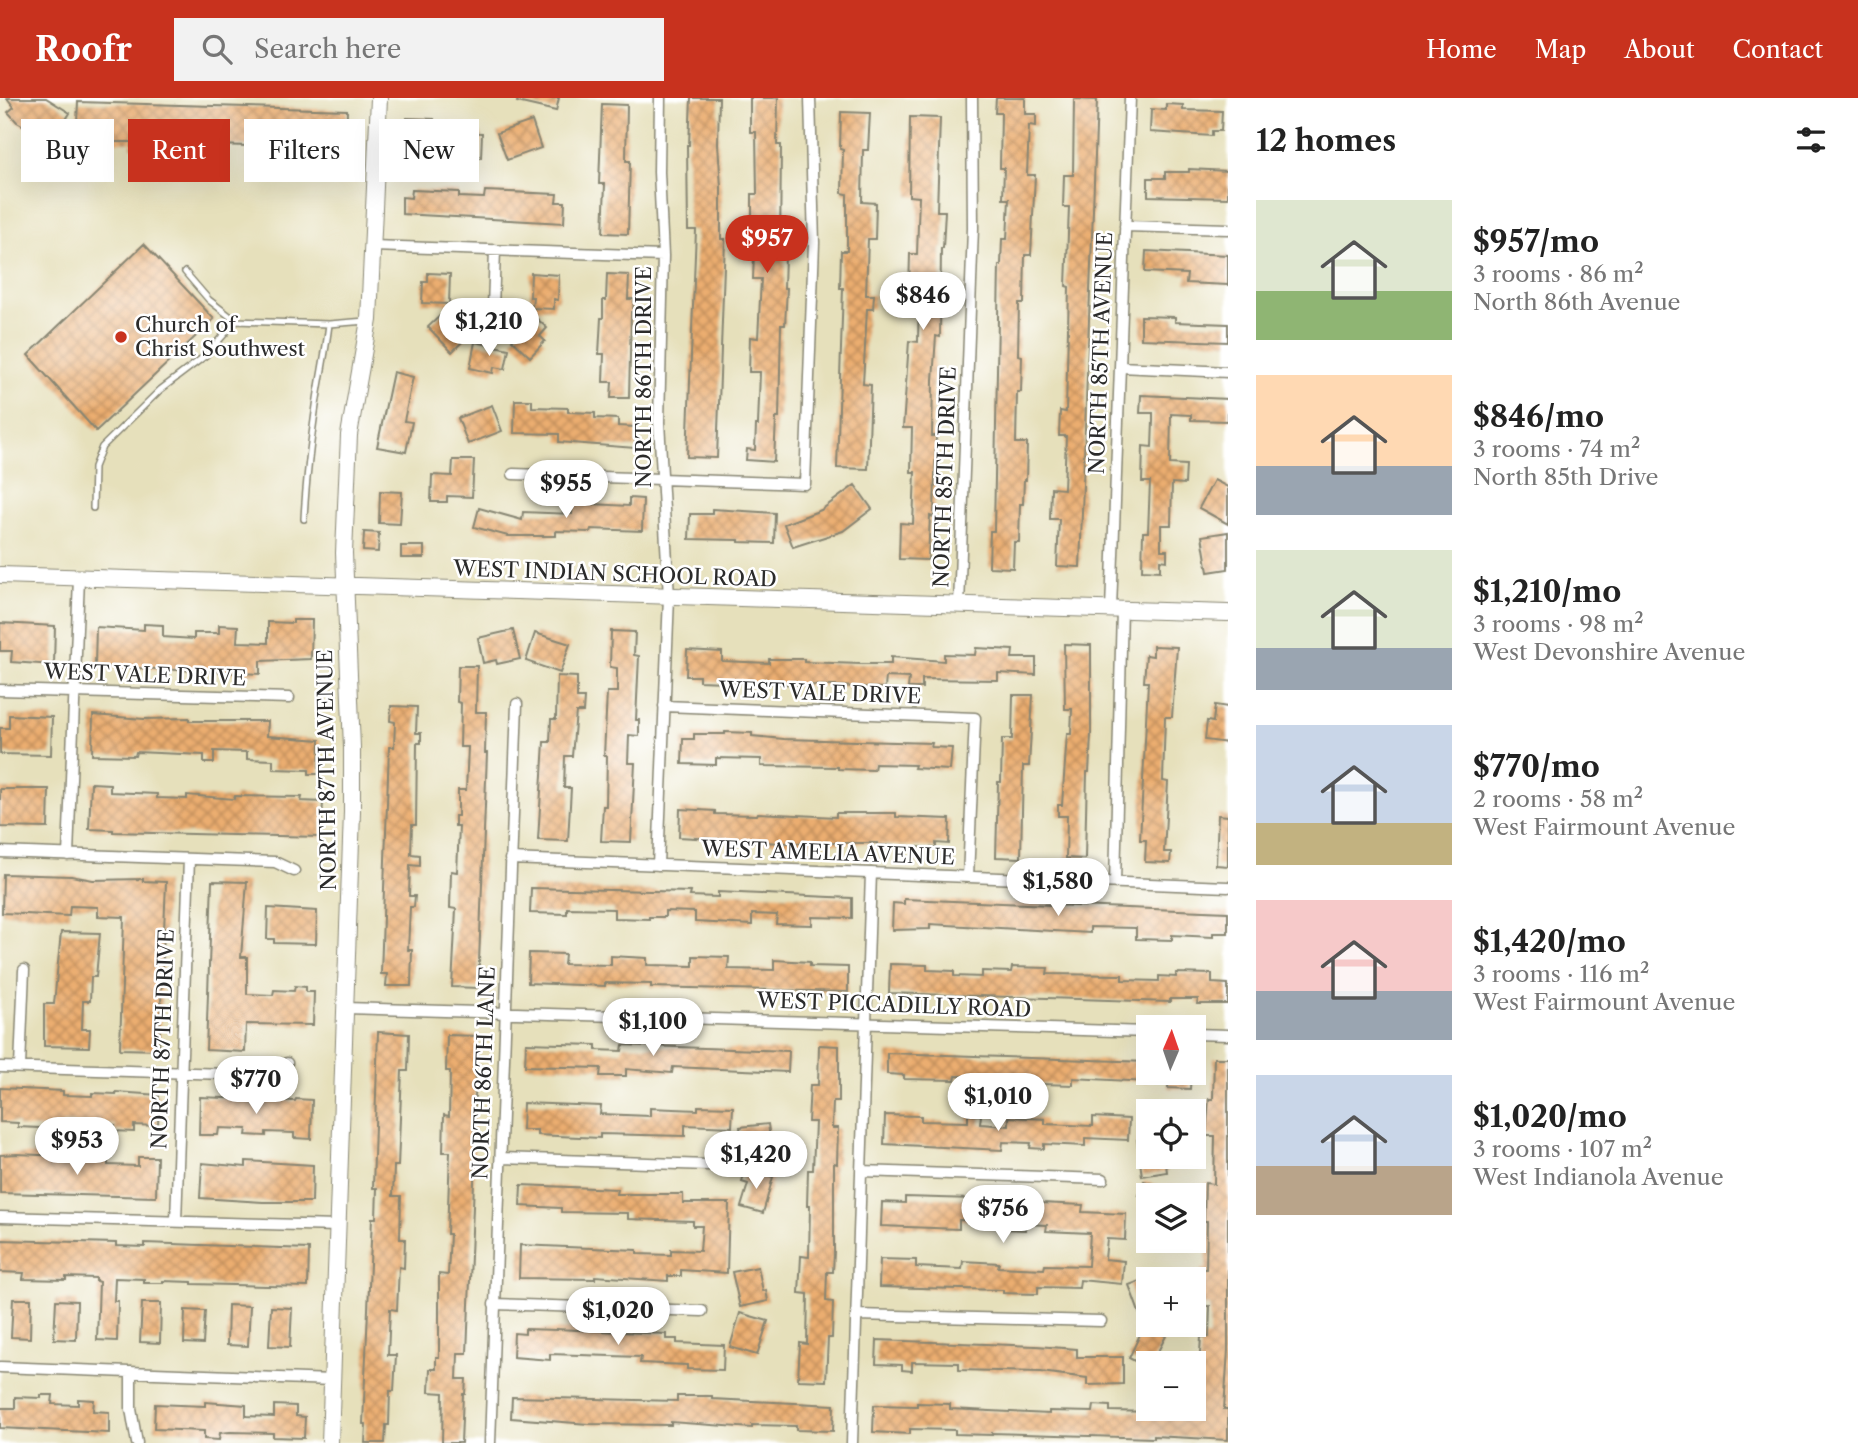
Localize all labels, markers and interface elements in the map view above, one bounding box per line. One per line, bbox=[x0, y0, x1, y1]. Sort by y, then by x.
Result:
search box bbox=[174, 18, 664, 81]
text: Roofr bbox=[35, 29, 132, 70]
icon: search bbox=[198, 30, 236, 68]
text: Search here bbox=[254, 33, 401, 65]
text: Home bbox=[1426, 35, 1497, 64]
text: Map bbox=[1535, 35, 1586, 64]
text: About bbox=[1624, 35, 1695, 64]
text: Contact bbox=[1733, 35, 1823, 64]
chip: Buy bbox=[21, 119, 114, 182]
chip: Rent bbox=[128, 119, 230, 182]
chip: Filters bbox=[244, 119, 365, 182]
chip: New bbox=[379, 119, 479, 182]
icon: filters bbox=[1792, 121, 1830, 159]
text: 12 homes bbox=[1256, 122, 1396, 159]
pin: $957 bbox=[726, 216, 808, 275]
text: $957/mo bbox=[1473, 223, 1599, 260]
text: $957 bbox=[741, 224, 793, 252]
icon: home bbox=[1312, 228, 1396, 312]
street label: NORTH 85TH AVENUE bbox=[1084, 231, 1117, 475]
text: 3 rooms · 86 m² bbox=[1473, 260, 1644, 288]
street label: NORTH 86TH DRIVE bbox=[631, 266, 656, 488]
pin: $846 bbox=[882, 272, 964, 332]
text: $846 bbox=[896, 281, 950, 309]
text: North 86th Avenue bbox=[1473, 288, 1680, 316]
pin: $1,210 bbox=[432, 299, 546, 358]
text: $1,210 bbox=[455, 307, 523, 335]
place label: Church of Christ Southwest bbox=[135, 312, 306, 361]
marker: Church of Christ Southwest bbox=[113, 329, 129, 345]
street label: NORTH 85TH DRIVE bbox=[928, 366, 961, 588]
text: $846/mo bbox=[1473, 398, 1604, 435]
icon: home bbox=[1312, 403, 1396, 487]
text: 3 rooms · 74 m² bbox=[1473, 435, 1640, 463]
pin: $955 bbox=[525, 460, 607, 520]
text: North 85th Drive bbox=[1473, 463, 1658, 491]
text: $955 bbox=[540, 469, 592, 497]
street label: WEST INDIAN SCHOOL ROAD bbox=[452, 555, 777, 592]
text: $1,210/mo bbox=[1473, 573, 1621, 610]
icon: home bbox=[1312, 578, 1396, 662]
text: 3 rooms · 98 m² bbox=[1473, 610, 1644, 638]
text: West Devonshire Avenue bbox=[1473, 638, 1745, 666]
street label: NORTH 87TH AVENUE bbox=[312, 649, 341, 891]
street label: WEST VALE DRIVE bbox=[42, 658, 247, 691]
street label: WEST VALE DRIVE bbox=[717, 676, 922, 709]
text: $770/mo bbox=[1473, 748, 1600, 785]
icon: home bbox=[1312, 753, 1396, 837]
text: 2 rooms · 58 m² bbox=[1473, 785, 1643, 813]
text: West Fairmount Avenue bbox=[1473, 813, 1735, 841]
street label: WEST AMELIA AVENUE bbox=[700, 836, 955, 869]
pin: $1,580 bbox=[1001, 858, 1115, 918]
text: $1,580 bbox=[1022, 867, 1094, 895]
text: $1,420/mo bbox=[1473, 923, 1626, 960]
street label: NORTH 87TH DRIVE bbox=[146, 928, 179, 1150]
icon: home bbox=[1312, 928, 1396, 1012]
text: 3 rooms · 116 m² bbox=[1473, 960, 1649, 988]
street label: NORTH 86TH LANE bbox=[467, 966, 500, 1180]
street label: WEST PICCADILLY ROAD bbox=[755, 987, 1032, 1022]
text: West Fairmount Avenue bbox=[1473, 988, 1735, 1016]
pin: $1,100 bbox=[596, 998, 710, 1058]
text: $1,100 bbox=[619, 1007, 687, 1035]
north arrow bbox=[1136, 1015, 1206, 1085]
map controls bbox=[1136, 1015, 1206, 1421]
pin: $770 bbox=[215, 1056, 297, 1116]
text: $770 bbox=[230, 1065, 282, 1093]
pin: $1,010 bbox=[941, 1074, 1055, 1133]
text: $1,010 bbox=[964, 1082, 1032, 1110]
text: $1,020/mo bbox=[1473, 1098, 1627, 1135]
button: locate bbox=[1136, 1099, 1206, 1169]
icon: home bbox=[1312, 1103, 1396, 1187]
pin: $953 bbox=[36, 1118, 118, 1177]
text: $953 bbox=[51, 1126, 103, 1154]
pin: $1,420 bbox=[699, 1132, 813, 1191]
text: 3 rooms · 107 m² bbox=[1473, 1135, 1652, 1163]
text: $1,420 bbox=[720, 1140, 792, 1168]
text: West Indianola Avenue bbox=[1473, 1163, 1724, 1191]
button: layers bbox=[1136, 1183, 1206, 1253]
pin: $756 bbox=[962, 1186, 1044, 1245]
text: $756 bbox=[977, 1194, 1029, 1222]
button: + bbox=[1136, 1267, 1206, 1337]
pin: $1,020 bbox=[561, 1288, 675, 1347]
text: $1,020 bbox=[582, 1296, 654, 1324]
button: − bbox=[1136, 1351, 1206, 1421]

